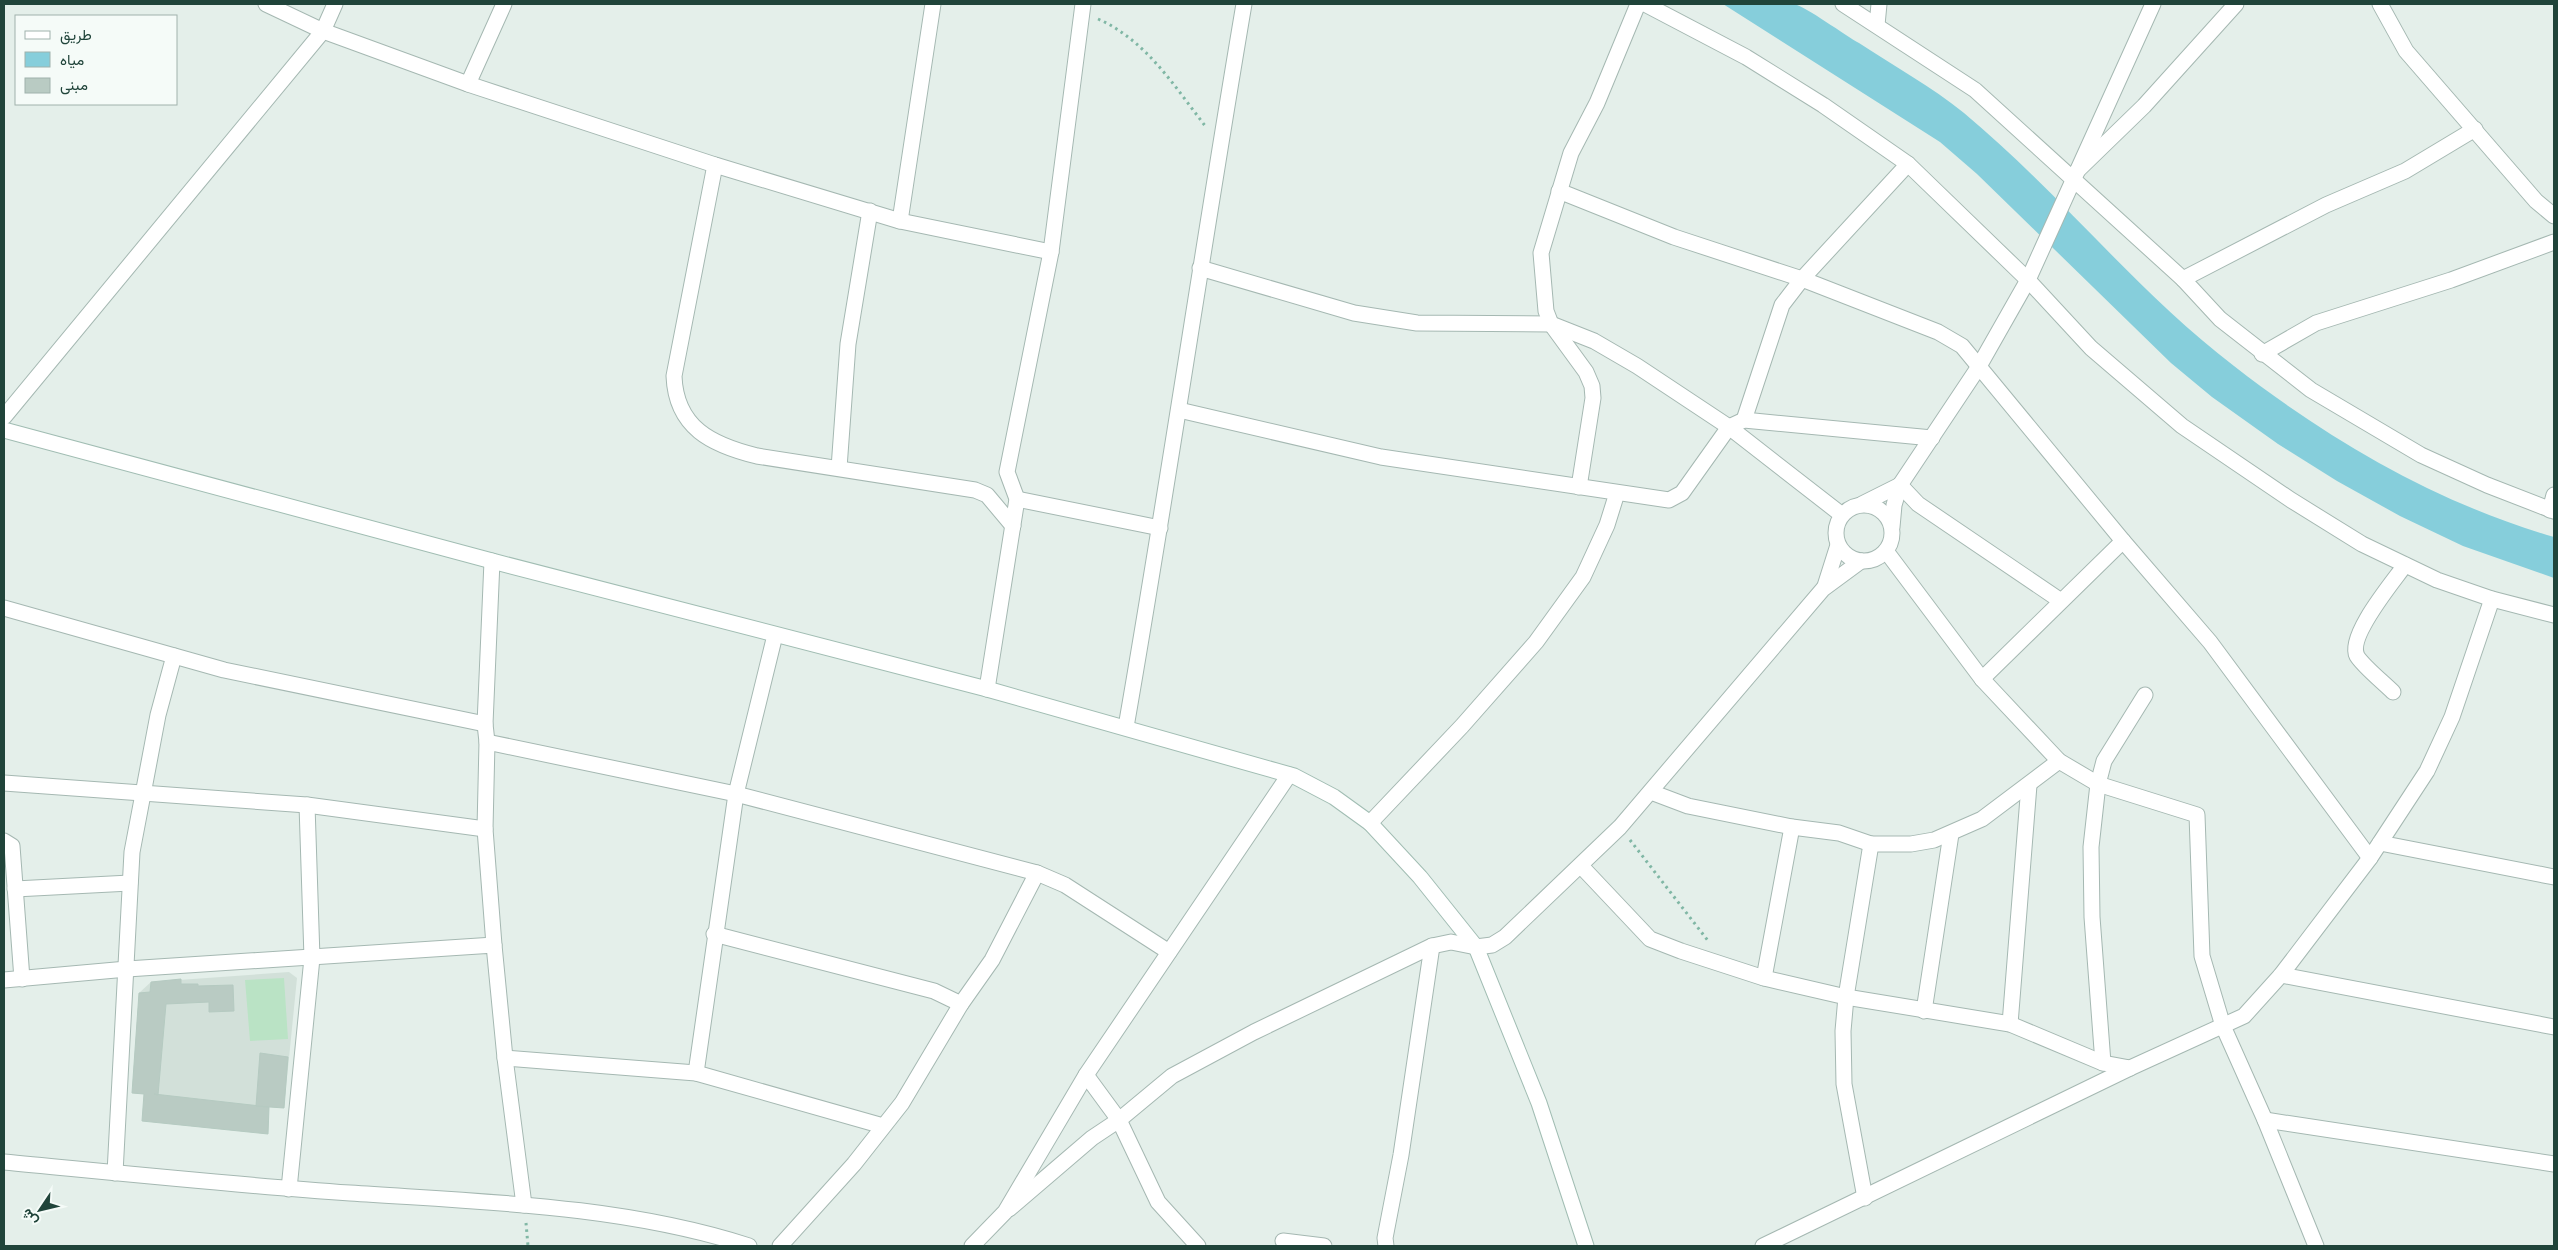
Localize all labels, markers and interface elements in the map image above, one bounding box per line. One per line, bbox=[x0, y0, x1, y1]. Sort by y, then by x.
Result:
legend bbox=[15, 15, 178, 105]
text: طريق bbox=[60, 26, 92, 45]
text: مياه bbox=[60, 51, 84, 69]
text: مبنى bbox=[60, 76, 88, 95]
north arrow bbox=[15, 1185, 65, 1235]
text: ش bbox=[18, 1205, 42, 1229]

